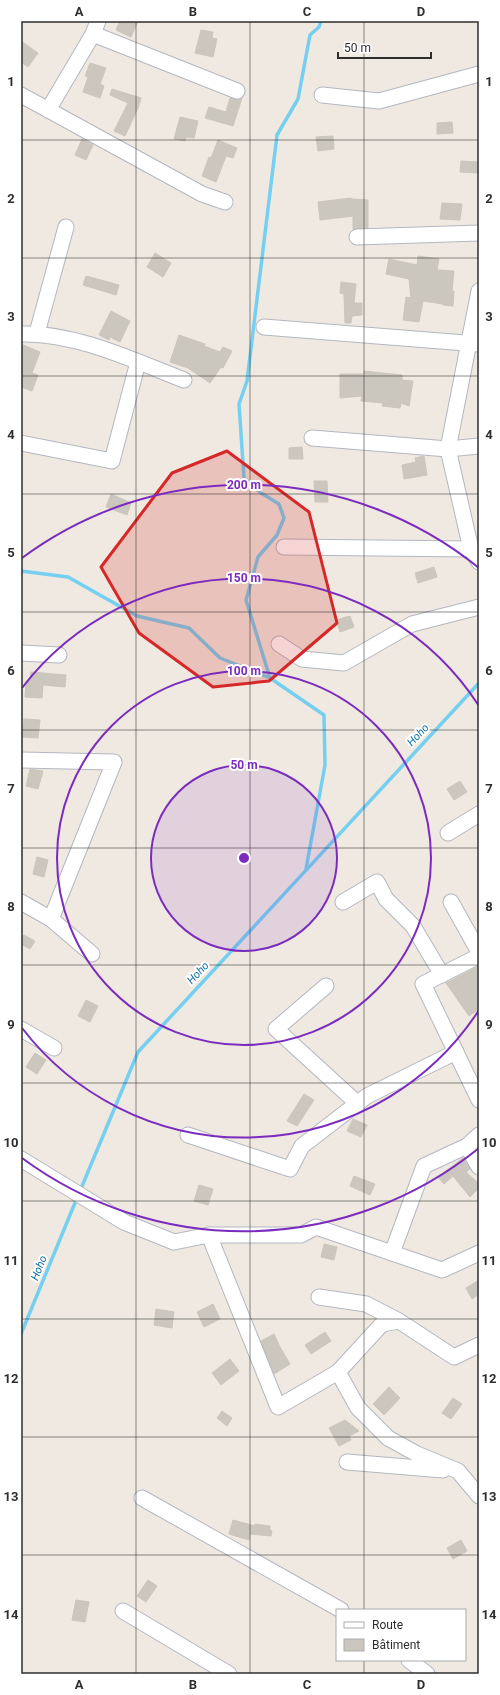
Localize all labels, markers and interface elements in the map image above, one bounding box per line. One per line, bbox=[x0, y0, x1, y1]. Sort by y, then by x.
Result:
text: A bbox=[75, 4, 84, 19]
text: B bbox=[189, 4, 197, 19]
text: C bbox=[303, 4, 312, 19]
text: D bbox=[417, 4, 425, 19]
scale bar bbox=[338, 34, 431, 60]
text: 50 m bbox=[344, 41, 371, 55]
text: 1 bbox=[7, 74, 15, 89]
text: 1 bbox=[485, 74, 493, 89]
text: 2 bbox=[7, 191, 15, 206]
text: 2 bbox=[485, 191, 493, 206]
text: 3 bbox=[7, 309, 15, 324]
text: 3 bbox=[485, 309, 493, 324]
text: 4 bbox=[7, 427, 15, 442]
text: 4 bbox=[485, 427, 493, 442]
text: 200 m bbox=[227, 478, 261, 492]
text: 5 bbox=[7, 545, 15, 560]
text: 5 bbox=[485, 545, 493, 560]
text: 150 m bbox=[227, 571, 261, 585]
text: 6 bbox=[7, 663, 15, 678]
text: 6 bbox=[485, 663, 493, 678]
text: 100 m bbox=[227, 664, 261, 678]
water label: Hoho bbox=[404, 721, 432, 749]
text: 50 m bbox=[230, 758, 258, 772]
text: 7 bbox=[7, 781, 15, 796]
text: 7 bbox=[485, 781, 493, 796]
centre of rings bbox=[237, 851, 251, 865]
text: 8 bbox=[7, 899, 15, 914]
text: 8 bbox=[485, 899, 493, 914]
water label: Hoho bbox=[184, 959, 212, 987]
text: 9 bbox=[7, 1017, 15, 1032]
text: 9 bbox=[485, 1017, 493, 1032]
text: 10 bbox=[4, 1135, 18, 1150]
text: 10 bbox=[482, 1135, 496, 1150]
text: 11 bbox=[4, 1253, 18, 1268]
text: 11 bbox=[482, 1253, 496, 1268]
water label: Hoho bbox=[28, 1254, 50, 1282]
text: 12 bbox=[4, 1371, 18, 1386]
text: 12 bbox=[482, 1371, 496, 1386]
text: 13 bbox=[4, 1489, 18, 1504]
text: 13 bbox=[482, 1489, 496, 1504]
text: 14 bbox=[4, 1607, 19, 1622]
text: 14 bbox=[482, 1607, 497, 1622]
legend bbox=[336, 1609, 466, 1661]
text: Route bbox=[372, 1618, 403, 1632]
text: Bâtiment bbox=[372, 1638, 420, 1652]
text: A bbox=[75, 1677, 84, 1692]
text: B bbox=[189, 1677, 197, 1692]
text: C bbox=[303, 1677, 312, 1692]
text: D bbox=[417, 1677, 425, 1692]

